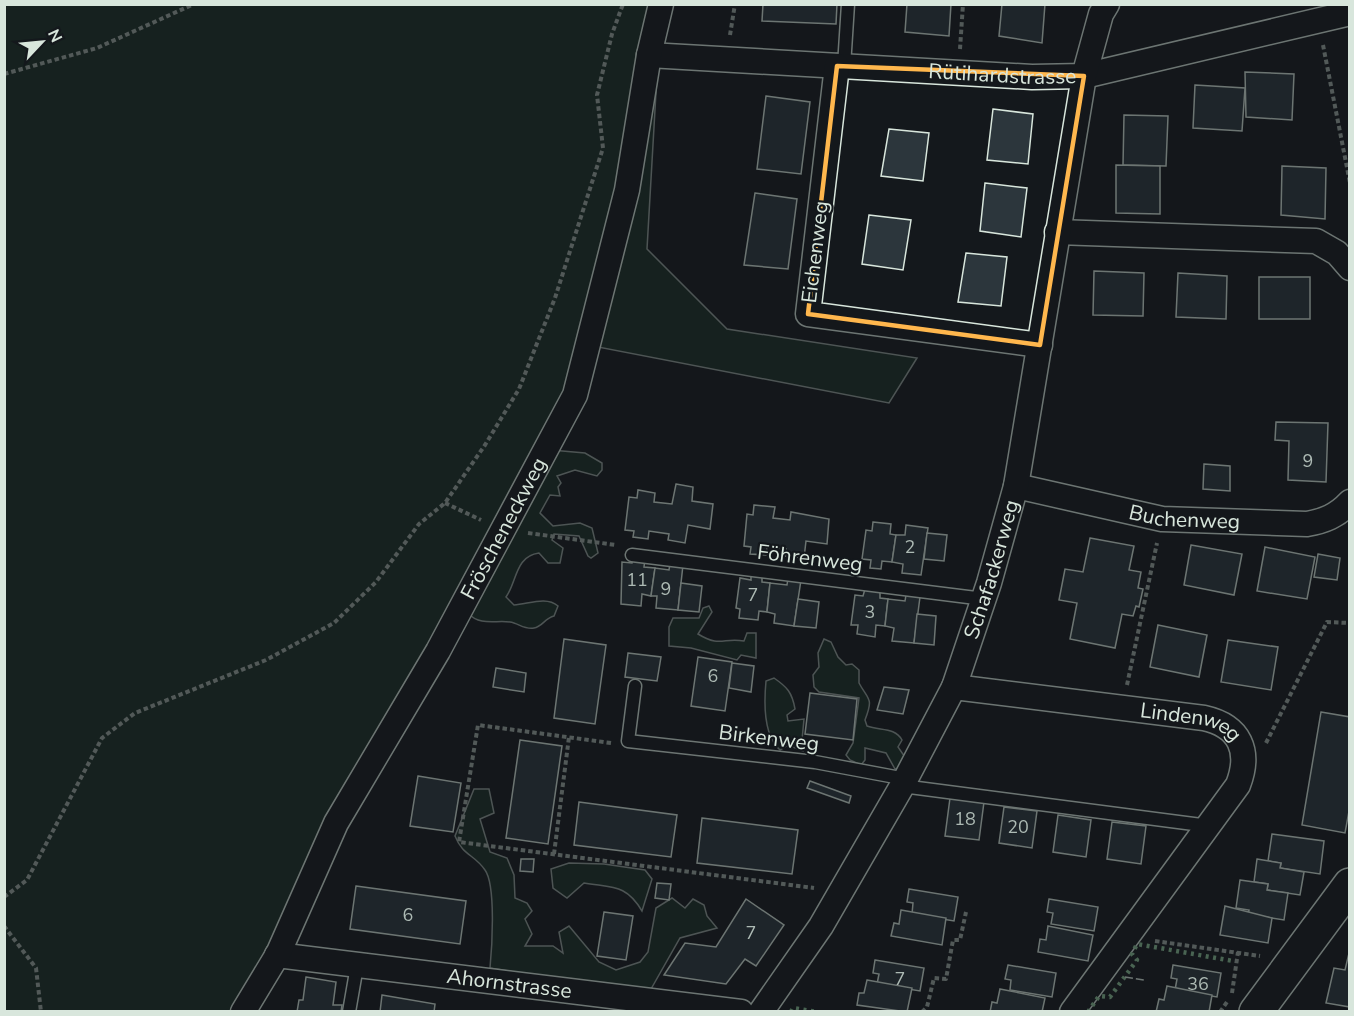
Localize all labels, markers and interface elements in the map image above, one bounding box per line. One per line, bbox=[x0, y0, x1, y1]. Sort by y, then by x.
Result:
north arrow bbox=[12, 12, 72, 72]
text: N bbox=[42, 26, 67, 46]
street label: Rütihardstrasse bbox=[928, 57, 1077, 91]
street label: Eichenweg bbox=[795, 199, 835, 305]
house number: 9 bbox=[1303, 449, 1313, 473]
street label: Fröscheneckweg bbox=[454, 452, 553, 604]
street label: Schafackerweg bbox=[957, 497, 1026, 643]
street label: Buchenweg bbox=[1126, 498, 1241, 536]
house number: 2 bbox=[905, 535, 915, 559]
street label: Föhrenweg bbox=[756, 538, 864, 578]
house number: 11 bbox=[626, 568, 648, 592]
house number: 9 bbox=[661, 577, 671, 601]
house number: 7 bbox=[748, 583, 758, 607]
house number: 3 bbox=[865, 600, 875, 624]
house number: 6 bbox=[708, 664, 718, 688]
street label: Lindenweg bbox=[1139, 696, 1248, 748]
street label: Birkenweg bbox=[717, 718, 821, 758]
house number: 18 bbox=[954, 807, 976, 831]
house number: 20 bbox=[1007, 815, 1029, 839]
house number: 6 bbox=[403, 903, 413, 927]
house number: 7 bbox=[746, 921, 756, 945]
street label: Ahornstrasse bbox=[445, 962, 573, 1005]
house number: 7 bbox=[895, 967, 905, 991]
house number: 36 bbox=[1187, 972, 1209, 996]

